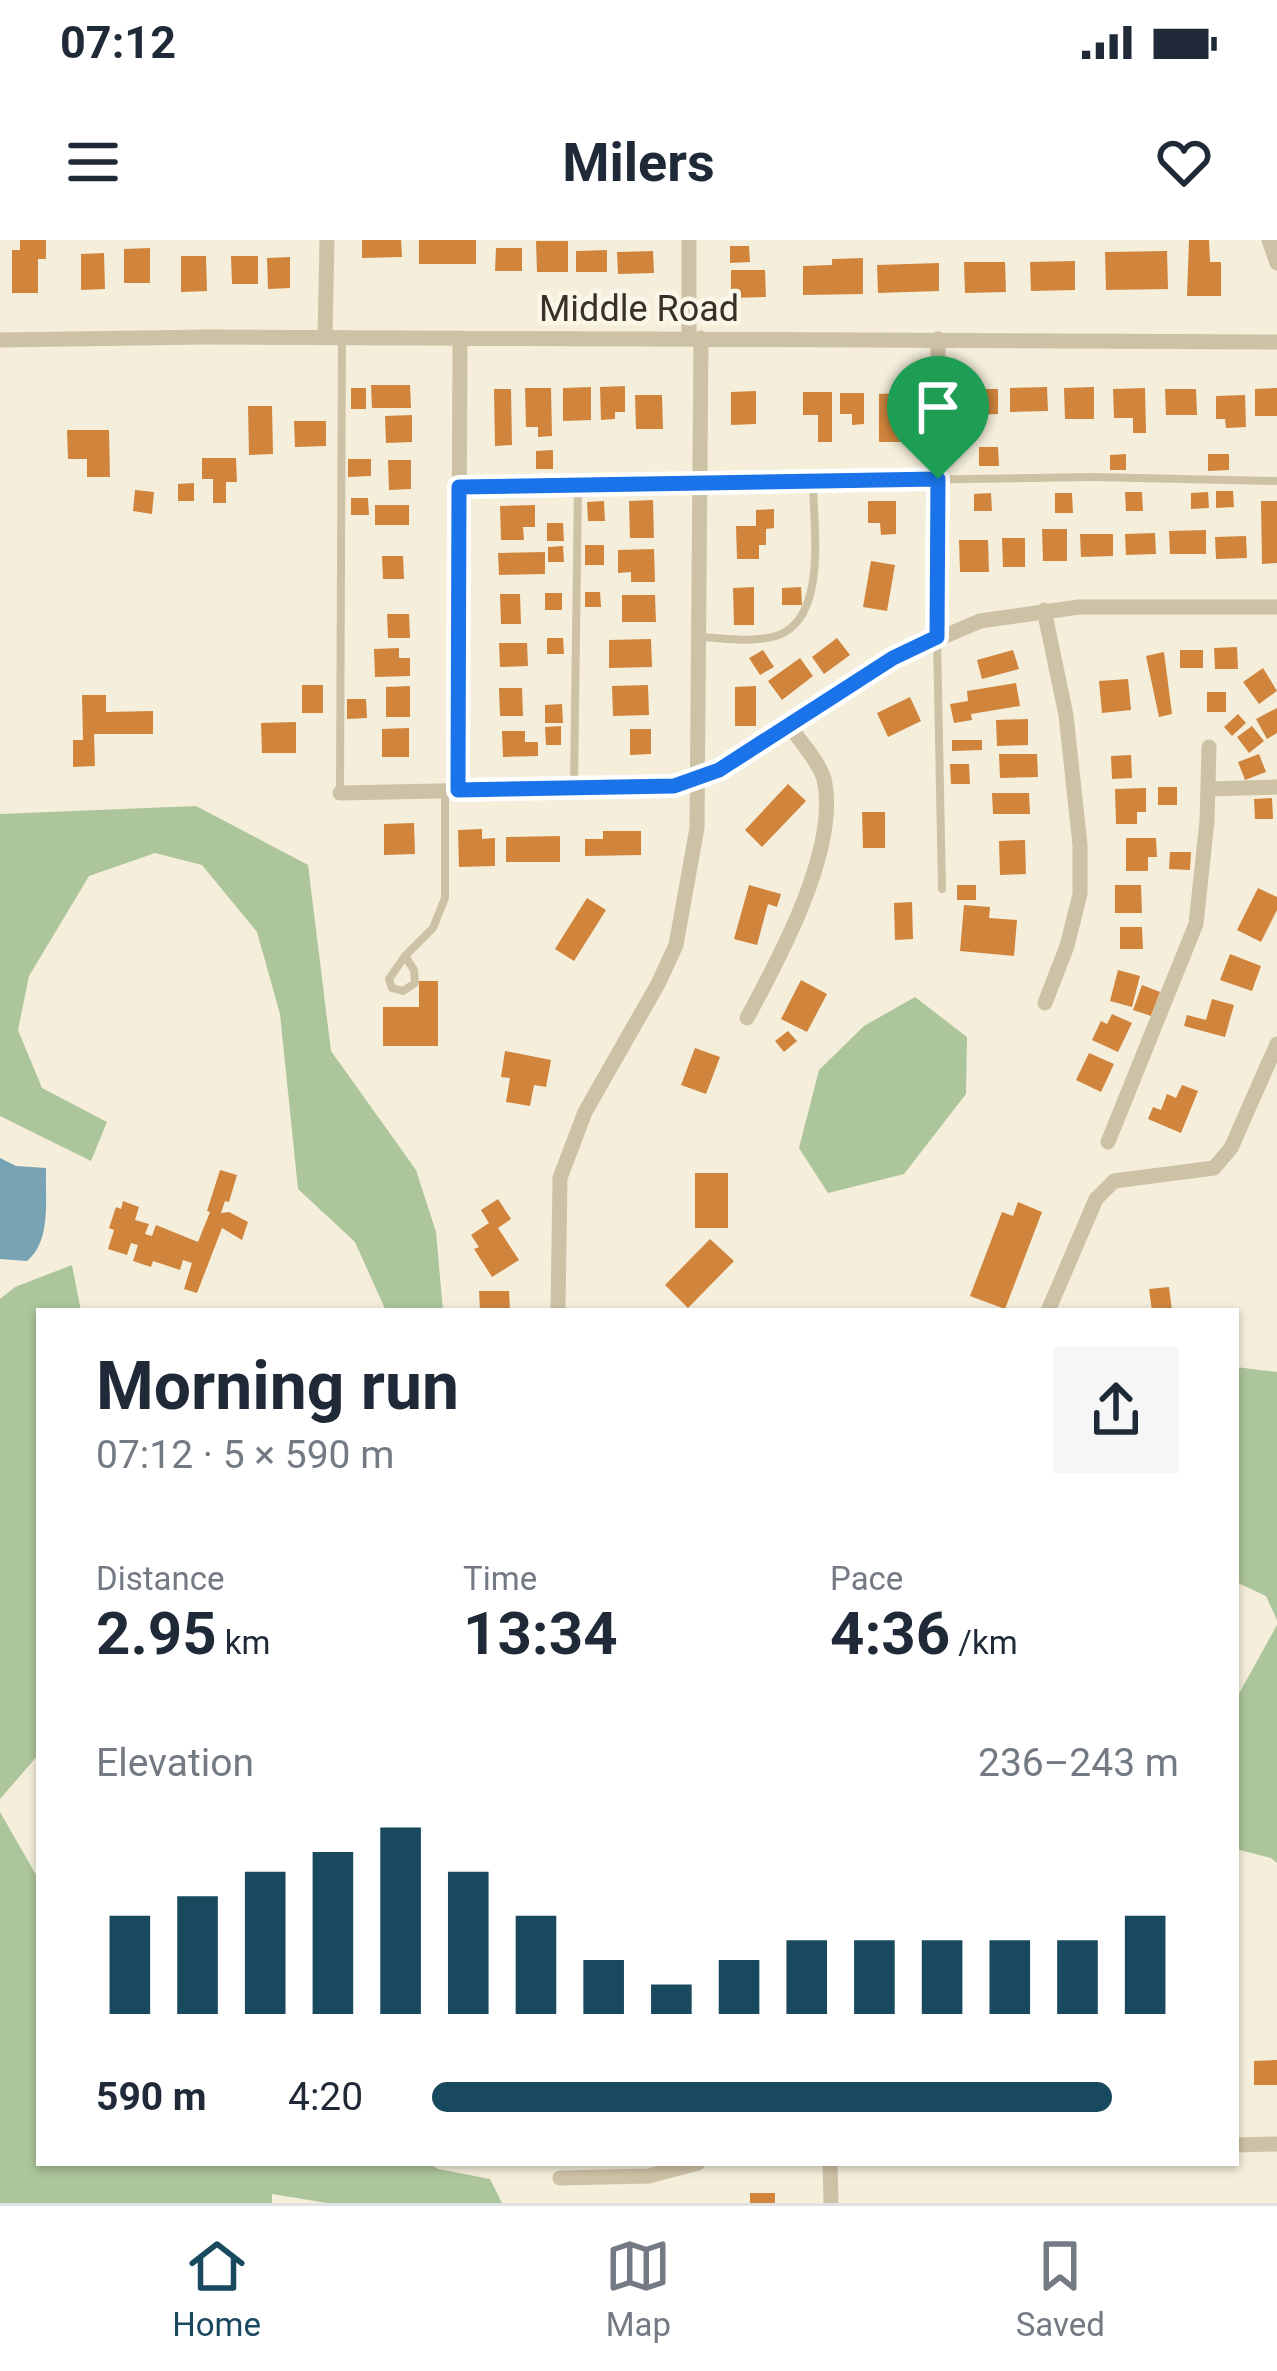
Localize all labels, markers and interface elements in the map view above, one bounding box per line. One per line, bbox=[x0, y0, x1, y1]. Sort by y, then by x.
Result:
text: 07:12 bbox=[60, 16, 176, 69]
icon: menu bbox=[60, 129, 126, 195]
icon: heart bbox=[1151, 129, 1217, 195]
text: Milers bbox=[562, 131, 715, 194]
street label: Middle Road bbox=[539, 288, 739, 330]
pin bbox=[887, 356, 989, 479]
icon: arrive bbox=[905, 374, 971, 440]
button: share bbox=[1053, 1347, 1179, 1473]
text: Morning run bbox=[96, 1348, 459, 1425]
text: 07:12 · 5 × 590 m bbox=[96, 1432, 394, 1478]
text: Distance bbox=[96, 1559, 224, 1598]
text: Time bbox=[463, 1559, 537, 1598]
text: Pace bbox=[830, 1559, 903, 1598]
text: 2.95 bbox=[96, 1598, 217, 1669]
text: 13:34 bbox=[463, 1598, 618, 1669]
text: 4:36 bbox=[830, 1598, 950, 1669]
text: km bbox=[217, 1623, 271, 1662]
text: /km bbox=[950, 1623, 1018, 1662]
text: Elevation bbox=[96, 1740, 254, 1786]
text: 236–243 m bbox=[978, 1740, 1179, 1786]
text: 590 m bbox=[96, 2074, 207, 2120]
text: 4:20 bbox=[288, 2074, 363, 2120]
tab: Home bbox=[172, 2233, 261, 2344]
tab: Map bbox=[605, 2233, 671, 2344]
tab: Saved bbox=[1016, 2233, 1105, 2344]

